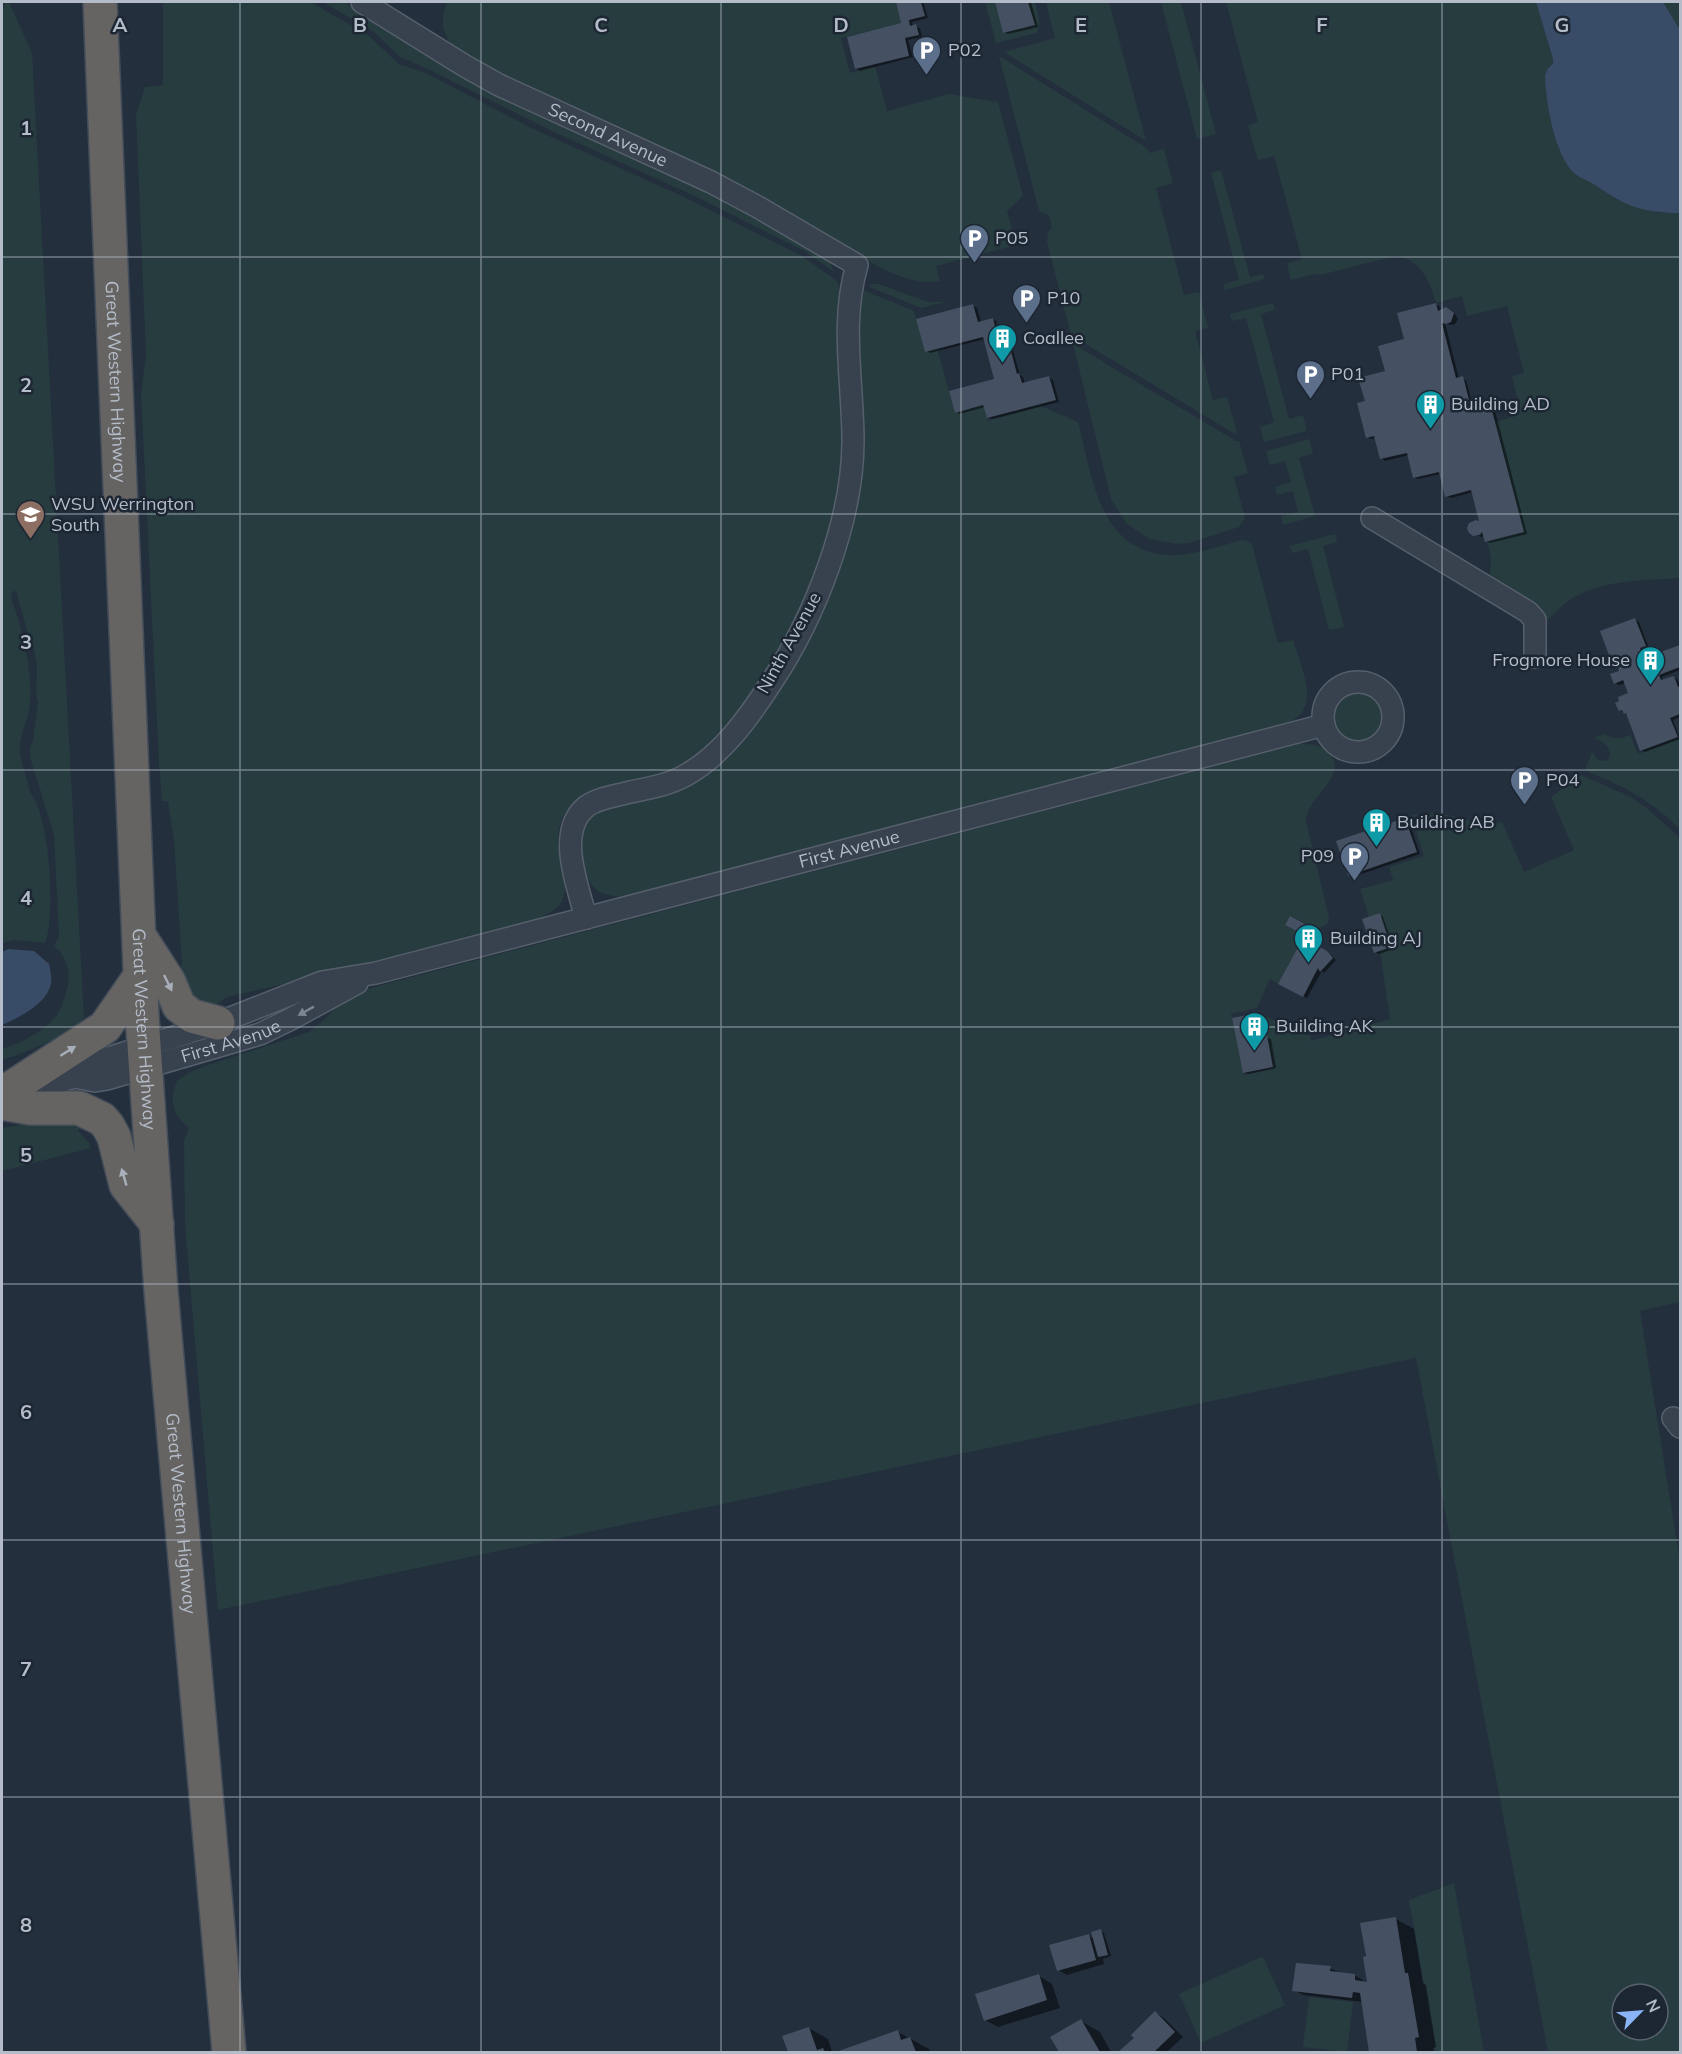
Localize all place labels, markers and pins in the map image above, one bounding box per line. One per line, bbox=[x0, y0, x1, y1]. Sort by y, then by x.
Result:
parking icon: P02 bbox=[911, 34, 943, 76]
place label: P02 bbox=[948, 38, 981, 61]
parking icon: P05 bbox=[958, 222, 990, 264]
place label: P05 bbox=[995, 226, 1029, 249]
parking icon: P10 bbox=[1010, 282, 1042, 324]
place label: P10 bbox=[1047, 286, 1080, 309]
building icon: Coallee bbox=[986, 322, 1018, 364]
place label: Coallee bbox=[1023, 326, 1084, 349]
parking icon: P01 bbox=[1294, 358, 1326, 400]
place label: P01 bbox=[1331, 362, 1364, 385]
building icon: Building AD bbox=[1414, 388, 1446, 430]
place label: Building AD bbox=[1451, 392, 1550, 415]
place label: WSU Werrington South bbox=[51, 492, 194, 536]
school or university icon: WSU Werrington South bbox=[14, 498, 46, 540]
building icon: Frogmore House bbox=[1635, 644, 1667, 686]
place label: Frogmore House bbox=[1492, 648, 1630, 671]
parking icon: P04 bbox=[1509, 764, 1541, 806]
place label: P04 bbox=[1546, 768, 1580, 791]
building icon: Building AB bbox=[1360, 806, 1392, 848]
place label: Building AB bbox=[1397, 810, 1495, 833]
parking icon: P09 bbox=[1339, 840, 1371, 882]
place label: P09 bbox=[1301, 844, 1334, 867]
building icon: Building AJ bbox=[1293, 922, 1325, 964]
place label: Building AJ bbox=[1330, 926, 1422, 949]
building icon: Building AK bbox=[1239, 1010, 1271, 1052]
place label: Building AK bbox=[1276, 1014, 1374, 1037]

